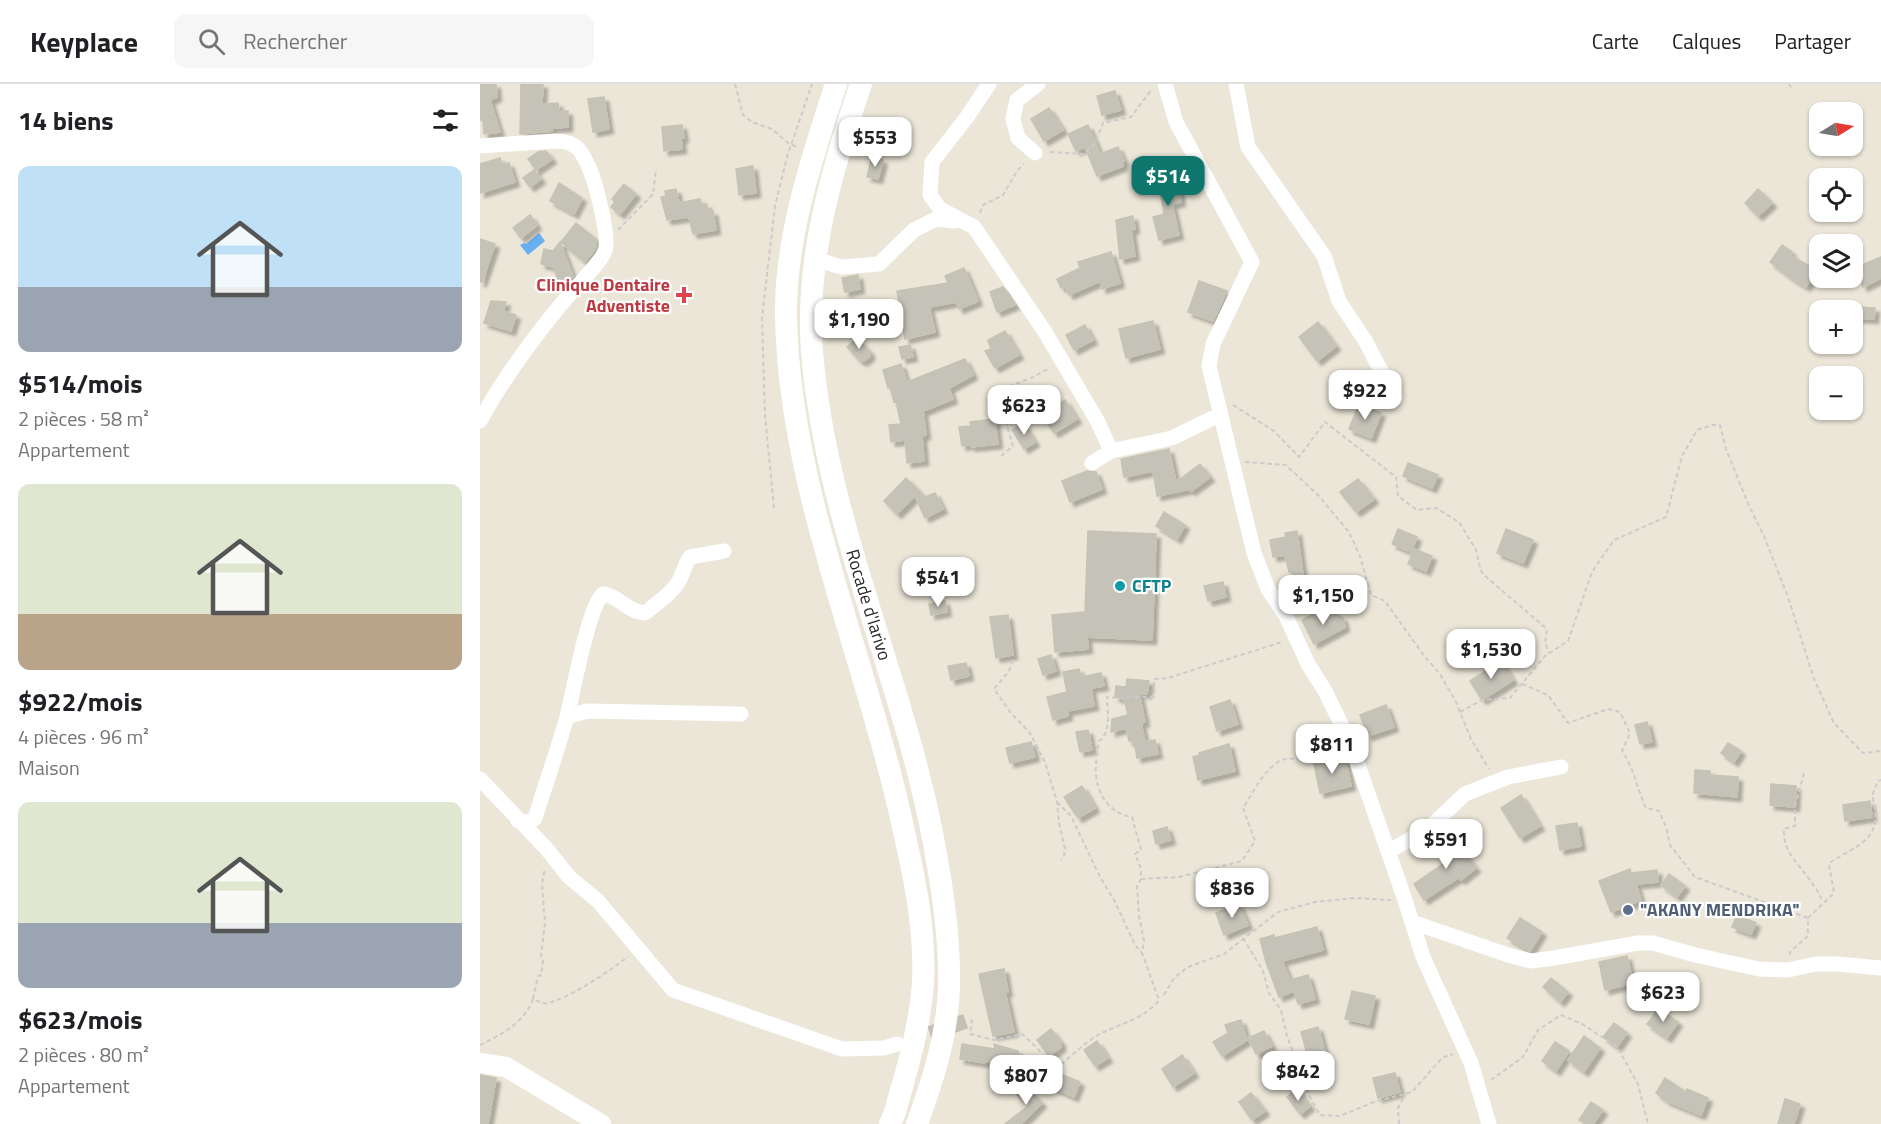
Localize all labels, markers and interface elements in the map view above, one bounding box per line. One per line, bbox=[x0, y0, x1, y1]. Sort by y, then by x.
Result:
search box bbox=[174, 14, 594, 68]
text: Keyplace bbox=[30, 20, 138, 63]
text: Rechercher bbox=[243, 24, 347, 58]
icon: search bbox=[195, 25, 228, 58]
text: Carte bbox=[1592, 25, 1639, 57]
text: Calques bbox=[1672, 25, 1741, 57]
text: Partager bbox=[1774, 25, 1851, 57]
text: 14 biens bbox=[18, 101, 114, 140]
north arrow bbox=[1809, 102, 1863, 156]
map controls bbox=[1809, 102, 1863, 420]
icon: filters bbox=[429, 104, 462, 137]
pin: $553 bbox=[839, 117, 911, 168]
text: $553 bbox=[853, 121, 897, 152]
pin: $514 bbox=[1132, 156, 1204, 207]
text: $514 bbox=[1146, 160, 1190, 191]
button: locate bbox=[1809, 168, 1863, 222]
icon: home bbox=[186, 205, 294, 313]
button: layers bbox=[1809, 234, 1863, 288]
place label: Clinique Dentaire Adventiste bbox=[536, 271, 670, 319]
marker: Clinique Dentaire Adventiste bbox=[675, 286, 693, 304]
pin: $1,190 bbox=[810, 299, 908, 350]
button: + bbox=[1809, 300, 1863, 354]
text: $1,190 bbox=[828, 303, 890, 334]
text: $514/mois bbox=[18, 364, 142, 403]
button: − bbox=[1809, 366, 1863, 420]
pin: $922 bbox=[1329, 370, 1401, 421]
text: $922 bbox=[1343, 374, 1387, 405]
pin: $623 bbox=[988, 385, 1060, 436]
text: $623 bbox=[1002, 389, 1046, 420]
text: 2 pièces · 58 m² bbox=[18, 403, 149, 434]
text: Appartement bbox=[18, 434, 130, 465]
icon: home bbox=[186, 523, 294, 631]
street label: Rocade d'Iarivo bbox=[839, 546, 899, 664]
pin: $541 bbox=[902, 557, 974, 608]
text: $541 bbox=[916, 561, 960, 592]
place label: CFTP bbox=[1132, 572, 1172, 599]
pin: $1,150 bbox=[1274, 575, 1372, 626]
marker: CFTP bbox=[1113, 579, 1127, 593]
text: $1,150 bbox=[1292, 579, 1354, 610]
pin: $1,530 bbox=[1442, 629, 1540, 680]
text: $1,530 bbox=[1460, 633, 1522, 664]
text: $922/mois bbox=[18, 682, 142, 721]
text: 4 pièces · 96 m² bbox=[18, 721, 149, 752]
pin: $811 bbox=[1296, 724, 1368, 775]
text: $811 bbox=[1310, 728, 1354, 759]
text: Maison bbox=[18, 752, 80, 783]
pin: $591 bbox=[1410, 819, 1482, 870]
text: $591 bbox=[1424, 823, 1468, 854]
icon: home bbox=[186, 841, 294, 949]
pin: $836 bbox=[1196, 868, 1268, 919]
text: $836 bbox=[1210, 872, 1254, 903]
place label: "AKANY MENDRIKA" bbox=[1640, 896, 1800, 923]
marker: "AKANY MENDRIKA" bbox=[1621, 903, 1635, 917]
pin: $623 bbox=[1627, 972, 1699, 1023]
text: $623 bbox=[1641, 976, 1685, 1007]
text: $623/mois bbox=[18, 1000, 142, 1039]
text: 2 pièces · 80 m² bbox=[18, 1039, 149, 1070]
pin: $842 bbox=[1262, 1051, 1334, 1102]
pin: $807 bbox=[990, 1055, 1062, 1106]
text: $842 bbox=[1276, 1055, 1320, 1086]
text: $807 bbox=[1004, 1059, 1048, 1090]
text: Appartement bbox=[18, 1070, 130, 1101]

